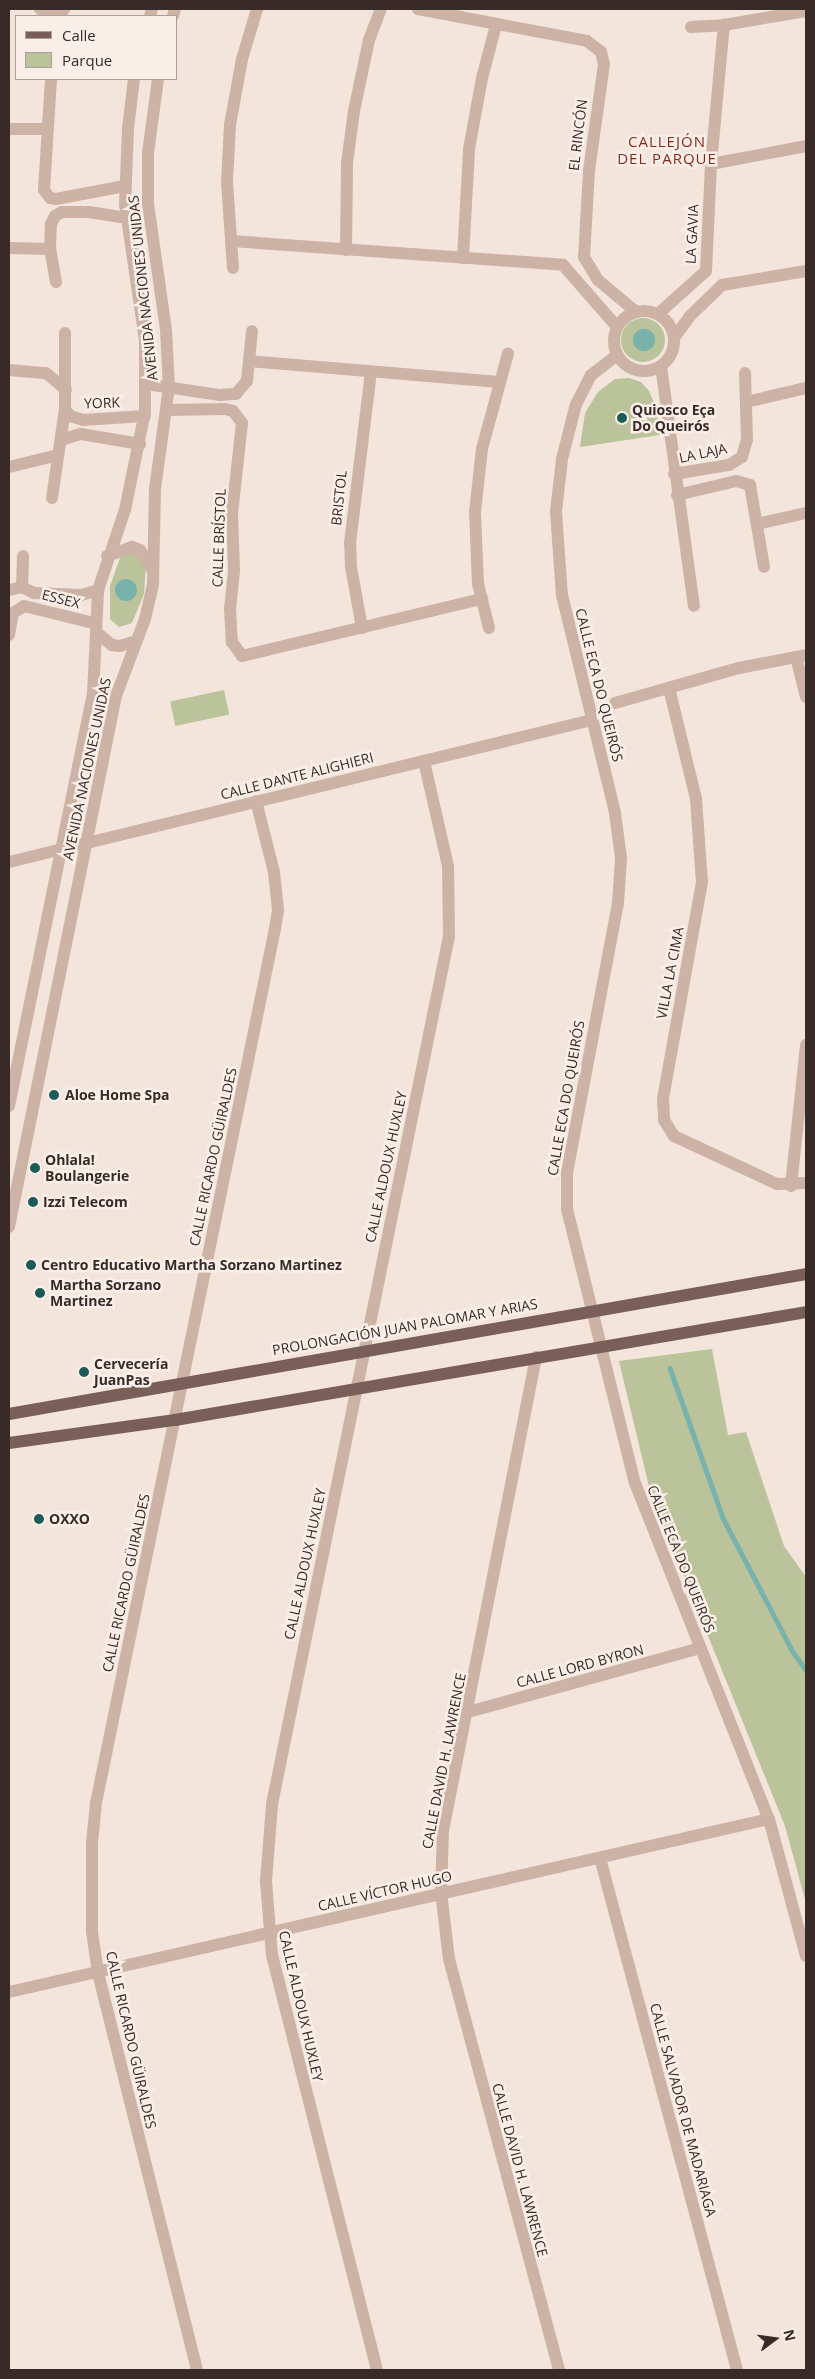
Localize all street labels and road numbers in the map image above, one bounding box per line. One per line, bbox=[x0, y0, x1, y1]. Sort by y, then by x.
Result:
street label: EL RINCÓN bbox=[565, 98, 591, 172]
street label: AVENIDA NACIONES UNIDAS bbox=[125, 195, 161, 381]
street label: LA GAVIA bbox=[682, 204, 702, 264]
street label: YORK bbox=[84, 394, 120, 412]
street label: LA LAJA bbox=[677, 440, 729, 466]
street label: BRISTOL bbox=[328, 470, 350, 526]
street label: CALLE BRÍSTOL bbox=[209, 488, 229, 588]
street label: ESSEX bbox=[40, 586, 82, 612]
street label: CALLE ECA DO QUEIRÓS bbox=[572, 607, 626, 763]
street label: AVENIDA NACIONES UNIDAS bbox=[59, 676, 115, 862]
street label: CALLE DANTE ALIGHIERI bbox=[219, 749, 375, 803]
street label: VILLA LA CIMA bbox=[653, 926, 687, 1020]
street label: CALLE ECA DO QUEIRÓS bbox=[544, 1019, 588, 1177]
street label: CALLE RICARDO GÜIRALDES bbox=[186, 1066, 240, 1248]
street label: CALLE ALDOUX HUXLEY bbox=[362, 1090, 410, 1244]
street label: PROLONGACIÓN JUAN PALOMAR Y ARIAS bbox=[271, 1295, 539, 1359]
street label: CALLE ECA DO QUEIRÓS bbox=[644, 1483, 718, 1635]
street label: CALLE ALDOUX HUXLEY bbox=[281, 1487, 329, 1641]
street label: CALLE RICARDO GÜIRALDES bbox=[99, 1492, 153, 1674]
street label: CALLE LORD BYRON bbox=[514, 1641, 646, 1691]
street label: CALLE DAVID H. LAWRENCE bbox=[419, 1672, 469, 1850]
street label: CALLE VÍCTOR HUGO bbox=[316, 1867, 454, 1915]
street label: CALLE ALDOUX HUXLEY bbox=[275, 1929, 327, 2083]
street label: CALLE RICARDO GÜIRALDES bbox=[102, 1949, 160, 2131]
street label: CALLE SALVADOR DE MADARIAGA bbox=[646, 2001, 720, 2219]
street label: CALLE DAVID H. LAWRENCE bbox=[489, 2081, 551, 2259]

